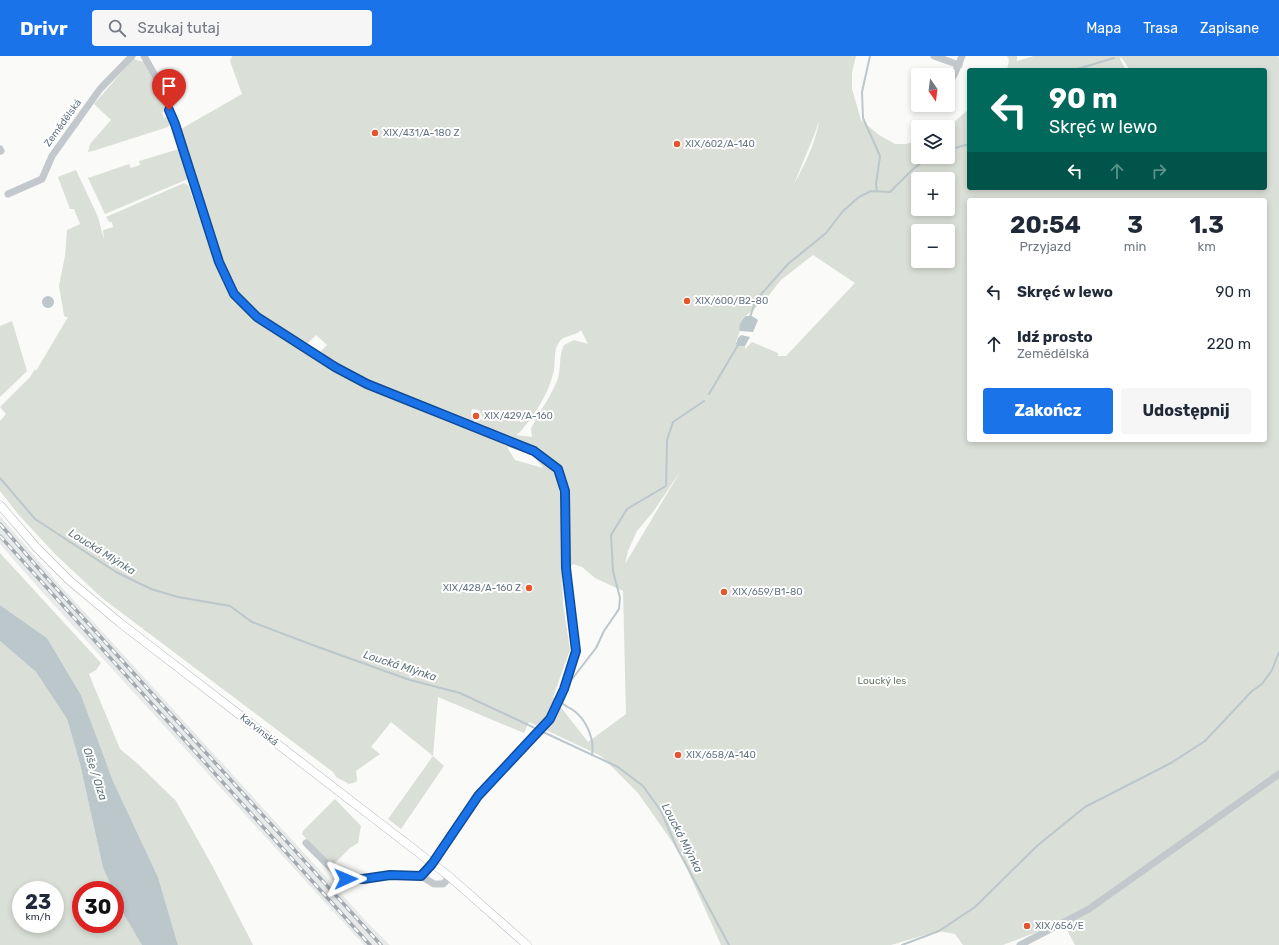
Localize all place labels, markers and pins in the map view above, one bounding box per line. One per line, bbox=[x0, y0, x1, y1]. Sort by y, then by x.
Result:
pin bbox=[152, 69, 186, 110]
place label: XIX/431/A-180 Z bbox=[383, 127, 460, 139]
marker: XIX/431/A-180 Z bbox=[370, 128, 380, 138]
place label: XIX/602/A-140 bbox=[685, 138, 755, 150]
marker: XIX/602/A-140 bbox=[672, 139, 682, 149]
place label: XIX/600/B2-80 bbox=[695, 295, 768, 307]
marker: XIX/600/B2-80 bbox=[682, 296, 692, 306]
place label: XIX/429/A-160 bbox=[484, 410, 553, 422]
marker: XIX/429/A-160 bbox=[471, 411, 481, 421]
place label: XIX/428/A-160 Z bbox=[443, 582, 521, 594]
marker: XIX/428/A-160 Z bbox=[524, 583, 534, 593]
place label: XIX/659/B1-80 bbox=[732, 586, 803, 598]
marker: XIX/659/B1-80 bbox=[719, 587, 729, 597]
place label: XIX/658/A-140 bbox=[686, 749, 756, 761]
marker: XIX/658/A-140 bbox=[673, 750, 683, 760]
place label: XIX/656/E bbox=[1035, 920, 1084, 932]
marker: XIX/656/E bbox=[1022, 921, 1032, 931]

